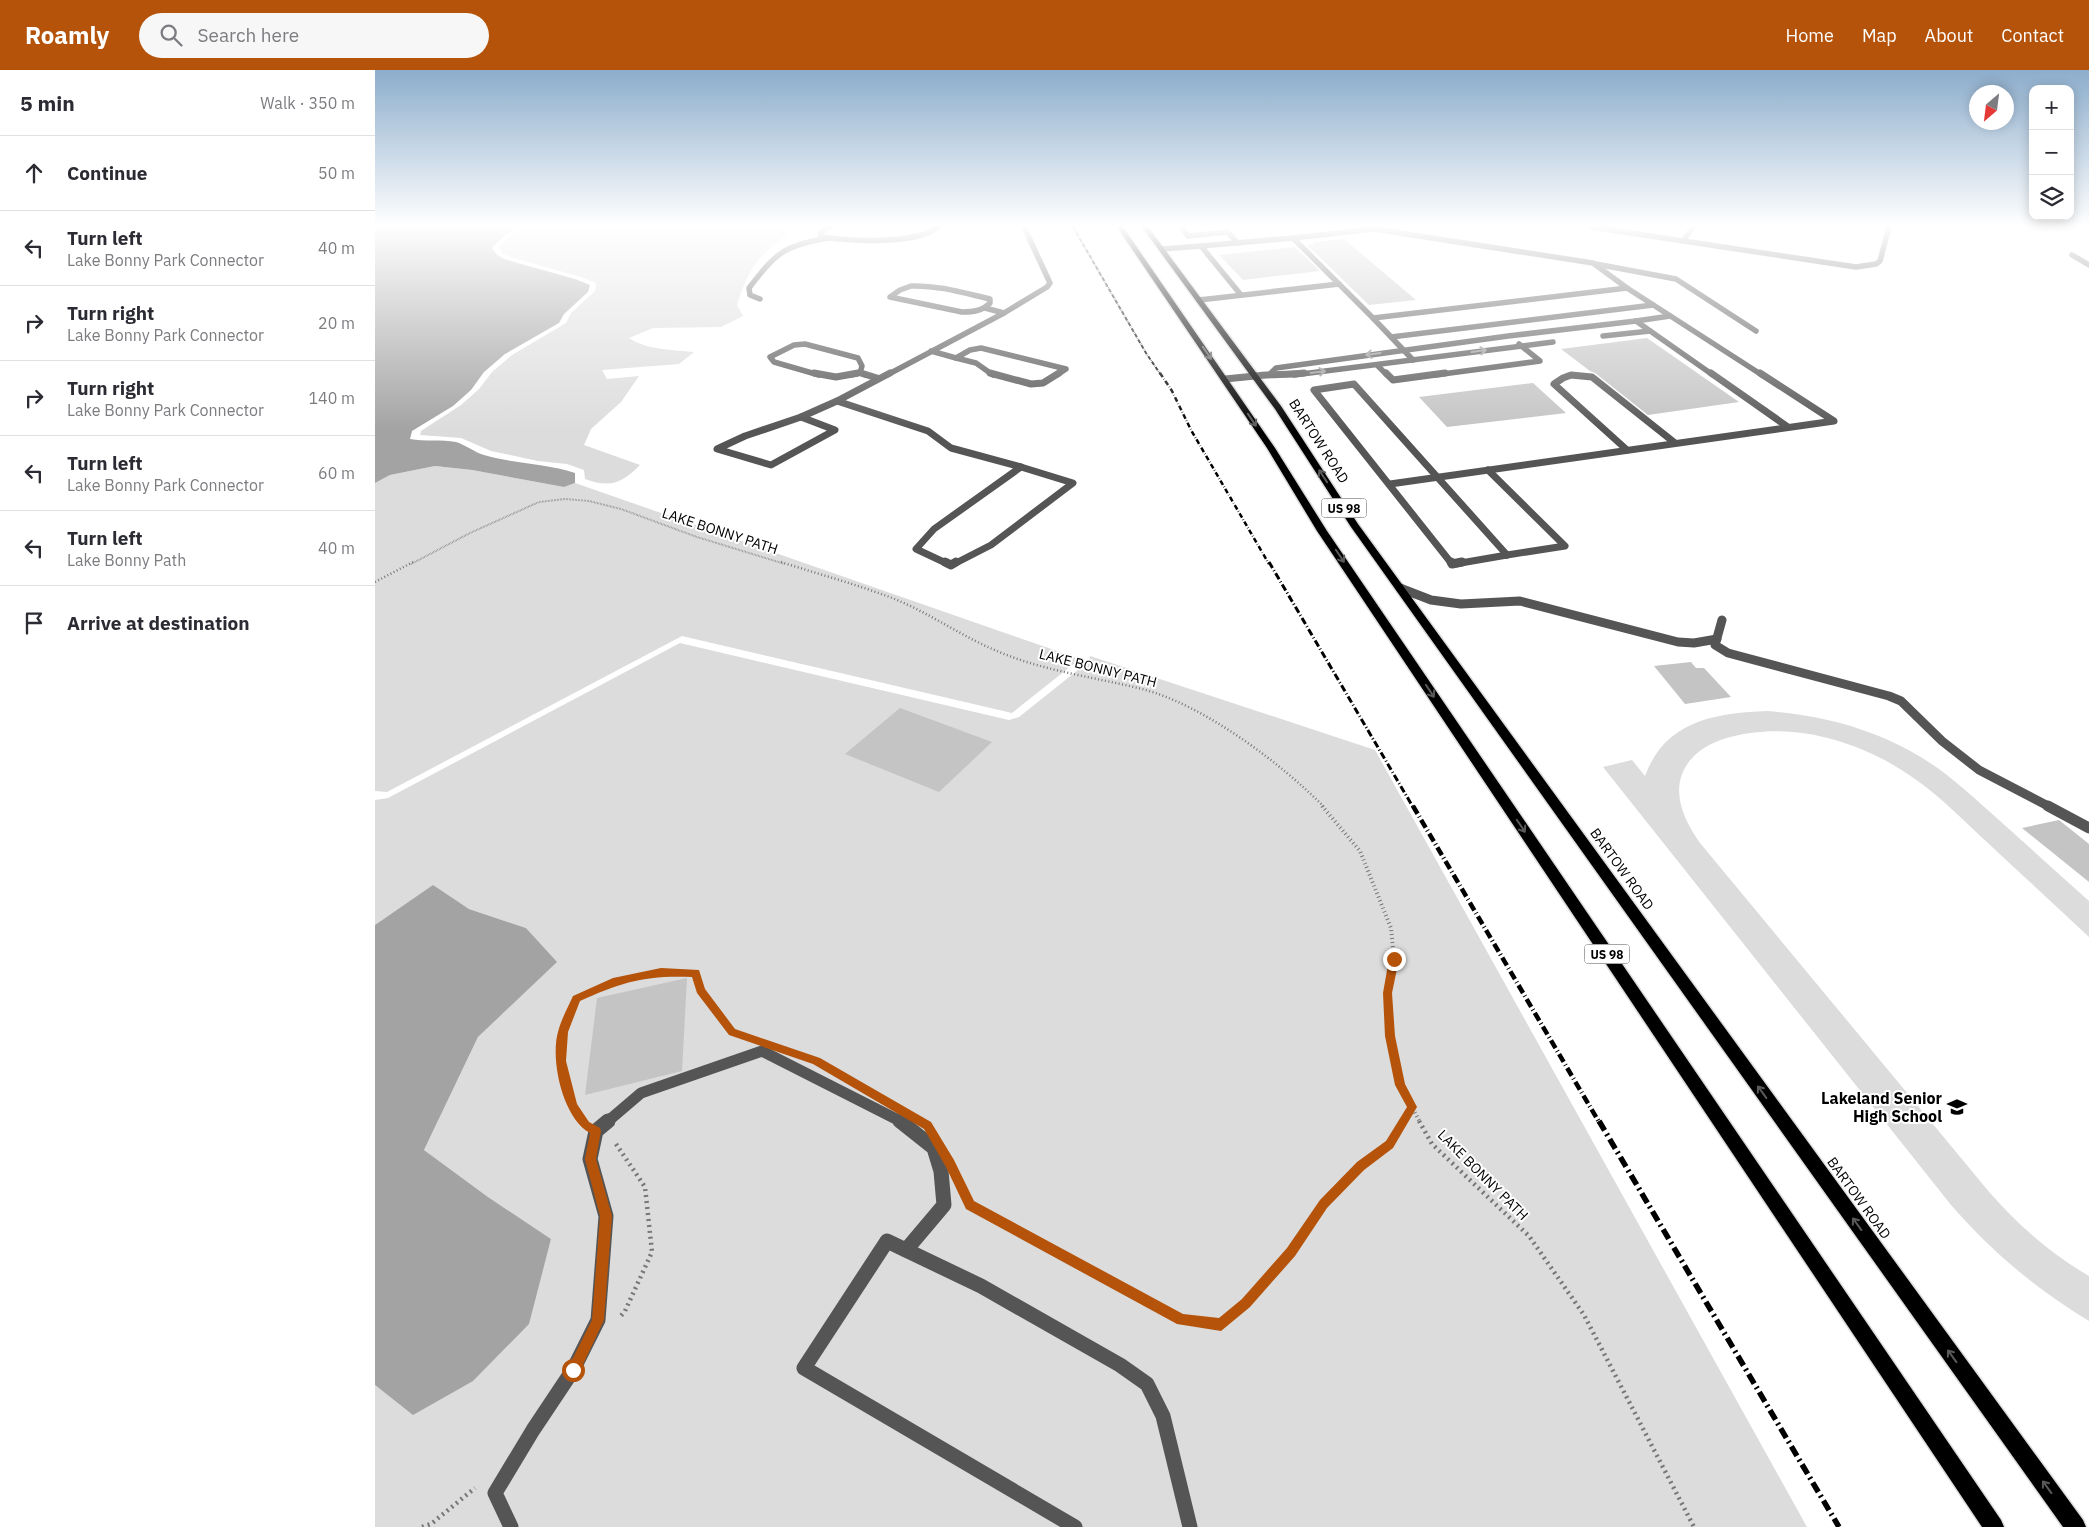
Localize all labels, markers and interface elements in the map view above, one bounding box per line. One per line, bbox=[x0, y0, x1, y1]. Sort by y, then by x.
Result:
search box bbox=[139, 13, 489, 58]
text: Roamly bbox=[25, 19, 109, 51]
icon: search bbox=[157, 21, 185, 49]
text: Search here bbox=[197, 23, 299, 47]
text: Home bbox=[1786, 24, 1834, 47]
text: Map bbox=[1862, 24, 1897, 47]
text: About bbox=[1925, 24, 1973, 47]
text: Contact bbox=[2001, 24, 2064, 47]
north arrow bbox=[1969, 85, 2014, 130]
map controls bbox=[2029, 85, 2074, 220]
button: + bbox=[2029, 85, 2074, 130]
text: 5 min bbox=[20, 89, 75, 117]
text: Walk · 350 m bbox=[260, 93, 355, 113]
button: − bbox=[2029, 130, 2074, 175]
icon: ahead bbox=[20, 159, 48, 187]
text: Continue bbox=[67, 161, 147, 185]
text: 50 m bbox=[318, 163, 355, 183]
button: layers bbox=[2029, 175, 2074, 220]
text: Turn left bbox=[67, 226, 143, 250]
icon: left bbox=[20, 234, 48, 262]
text: 40 m bbox=[318, 238, 355, 258]
text: Lake Bonny Park Connector bbox=[67, 250, 264, 270]
text: Turn right bbox=[67, 301, 154, 325]
icon: right bbox=[20, 309, 48, 337]
text: 20 m bbox=[318, 313, 355, 333]
text: Lake Bonny Park Connector bbox=[67, 325, 264, 345]
one-way arrow bbox=[1202, 346, 1212, 360]
one-way arrow bbox=[1471, 346, 1487, 356]
one-way arrow bbox=[1366, 349, 1382, 359]
one-way arrow bbox=[1310, 367, 1326, 377]
text: Turn right bbox=[67, 376, 154, 400]
icon: right bbox=[20, 384, 48, 412]
text: 140 m bbox=[308, 388, 355, 408]
street label: BARTOW ROAD bbox=[1285, 395, 1353, 487]
text: Lake Bonny Park Connector bbox=[67, 400, 264, 420]
one-way arrow bbox=[1247, 413, 1257, 427]
text: Turn left bbox=[67, 451, 143, 475]
icon: left bbox=[20, 459, 48, 487]
text: 60 m bbox=[318, 463, 355, 483]
one-way arrow bbox=[1318, 469, 1328, 483]
text: Lake Bonny Park Connector bbox=[67, 475, 264, 495]
road number: US 98 bbox=[1321, 498, 1367, 518]
street label: LAKE BONNY PATH bbox=[660, 504, 780, 558]
text: Turn left bbox=[67, 526, 143, 550]
icon: left bbox=[20, 534, 48, 562]
text: 40 m bbox=[318, 538, 355, 558]
one-way arrow bbox=[1335, 549, 1345, 563]
text: Lake Bonny Path bbox=[67, 550, 186, 570]
icon: arrive bbox=[20, 609, 48, 637]
text: Arrive at destination bbox=[67, 611, 250, 635]
street label: LAKE BONNY PATH bbox=[1037, 645, 1159, 691]
one-way arrow bbox=[1425, 684, 1435, 698]
one-way arrow bbox=[1516, 819, 1526, 833]
street label: BARTOW ROAD bbox=[1586, 825, 1658, 913]
road number: US 98 bbox=[1585, 944, 1629, 964]
route end bbox=[1383, 948, 1406, 971]
one-way arrow bbox=[1757, 1085, 1767, 1099]
place label: Lakeland Senior High School bbox=[1821, 1088, 1943, 1126]
school or university icon: Lakeland Senior High School bbox=[1946, 1096, 1968, 1118]
street label: LAKE BONNY PATH bbox=[1434, 1126, 1532, 1224]
street label: BARTOW ROAD bbox=[1823, 1154, 1895, 1242]
one-way arrow bbox=[1852, 1217, 1862, 1231]
one-way arrow bbox=[1947, 1349, 1957, 1363]
route start bbox=[562, 1359, 585, 1382]
one-way arrow bbox=[2042, 1481, 2052, 1495]

